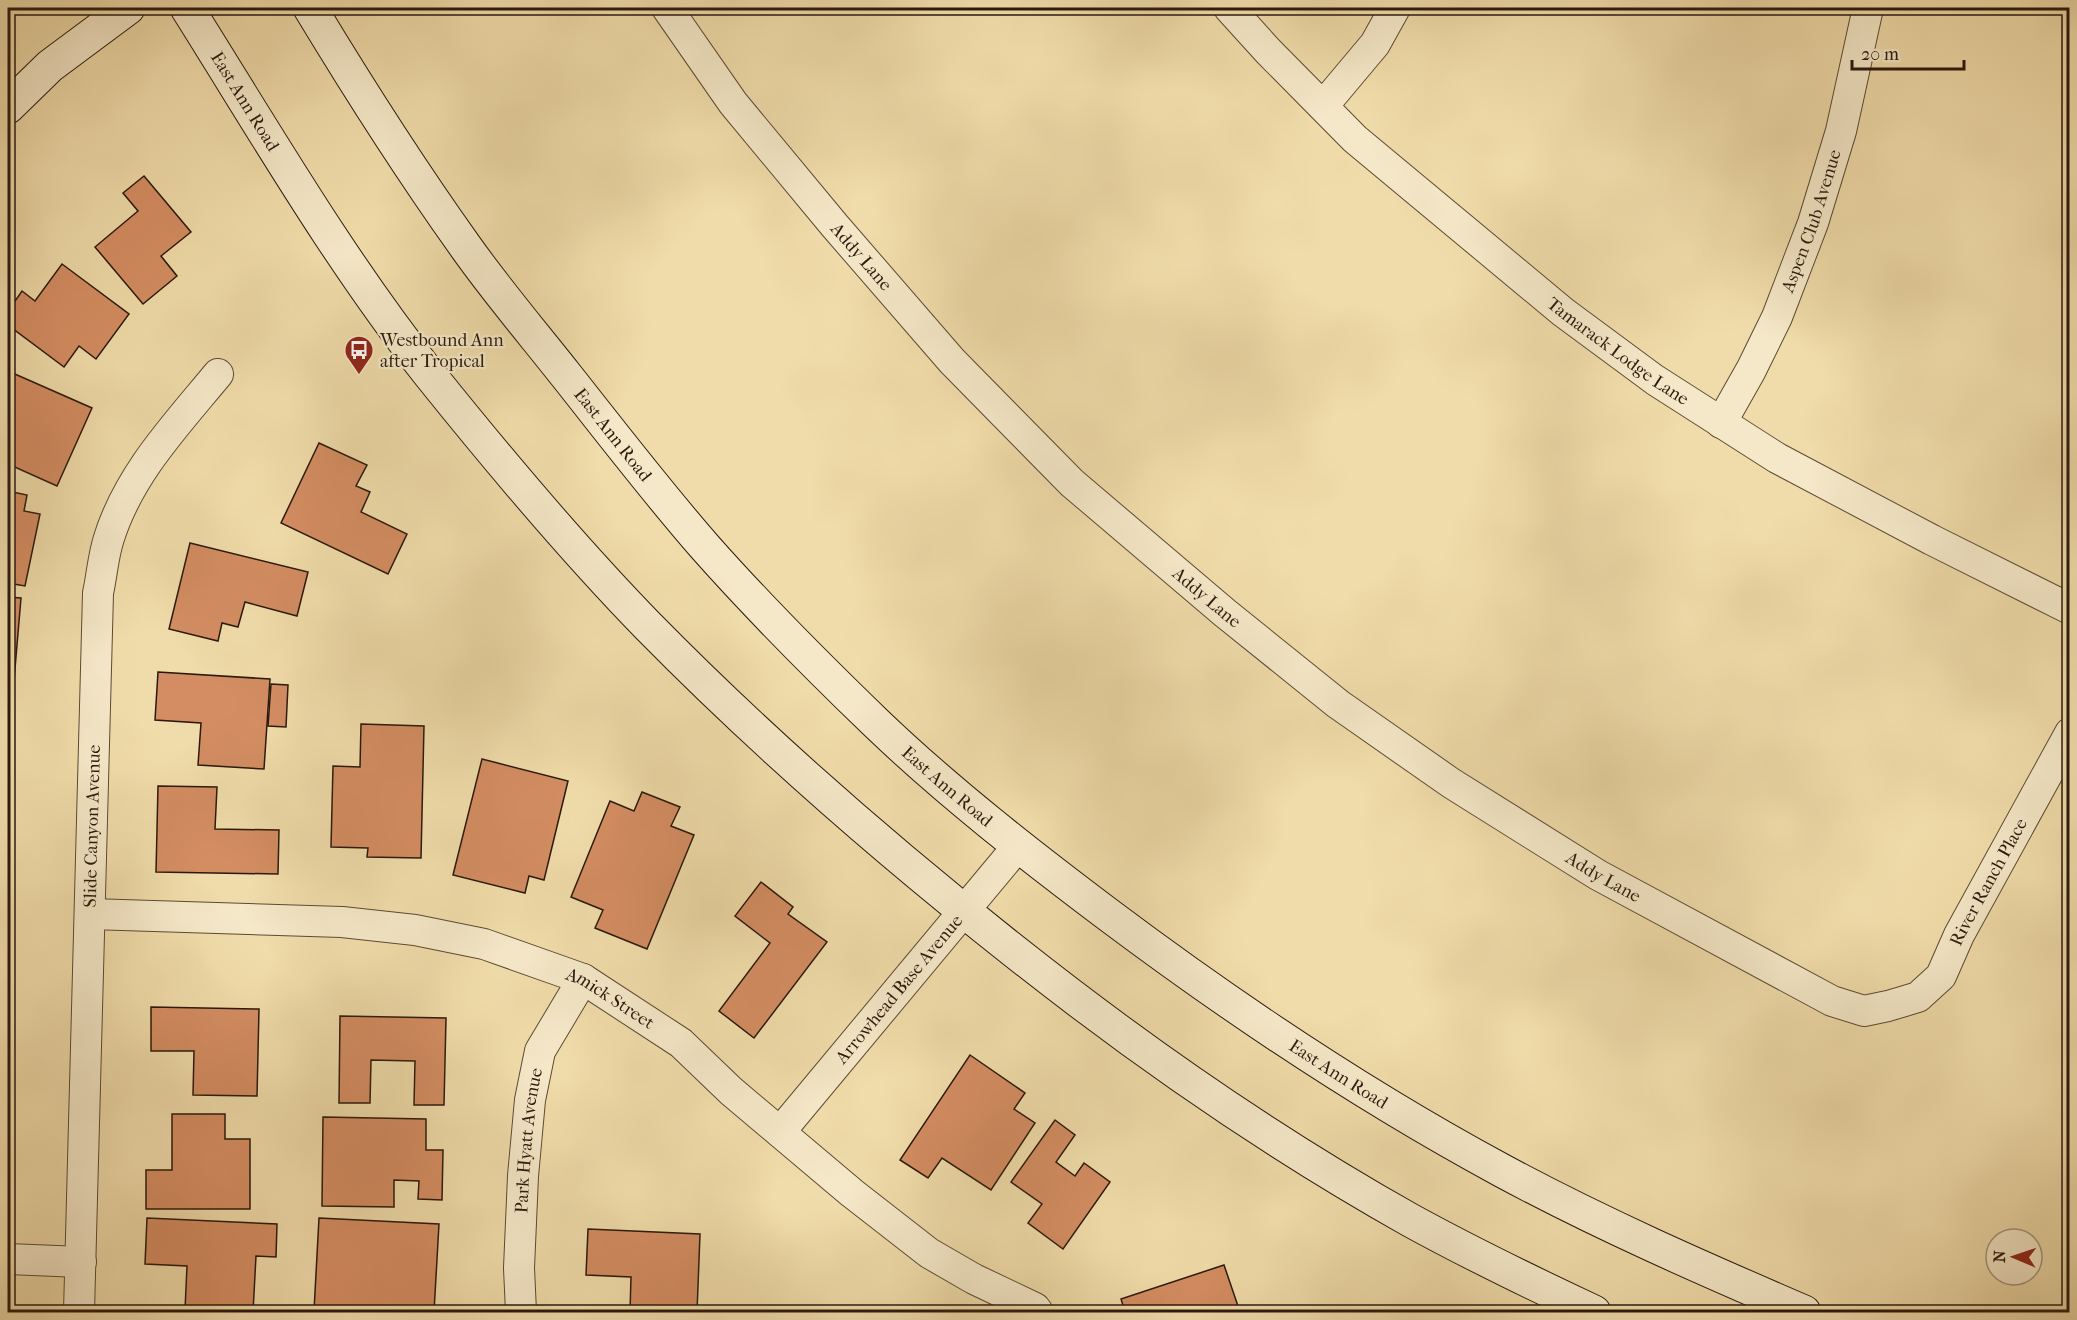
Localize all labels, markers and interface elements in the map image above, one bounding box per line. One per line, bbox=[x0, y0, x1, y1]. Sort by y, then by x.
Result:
scale bar bbox=[1852, 33, 1964, 71]
text: 20 m bbox=[1861, 44, 1899, 65]
street label: East Ann Road bbox=[206, 48, 283, 155]
street label: Aspen Club Avenue bbox=[1777, 147, 1846, 297]
street label: Addy Lane bbox=[825, 218, 896, 295]
street label: Tamarack Lodge Lane bbox=[1543, 293, 1693, 410]
place label: Westbound Ann after Tropical bbox=[379, 330, 504, 372]
bus stop icon: Westbound Ann after Tropical bbox=[343, 334, 375, 376]
street label: East Ann Road bbox=[569, 384, 656, 486]
street label: Addy Lane bbox=[1167, 562, 1245, 633]
street label: East Ann Road bbox=[897, 742, 997, 832]
street label: Slide Canyon Avenue bbox=[80, 744, 105, 908]
street label: River Ranch Place bbox=[1946, 815, 2032, 949]
street label: Addy Lane bbox=[1561, 847, 1644, 907]
street label: Arrowhead Base Avenue bbox=[831, 911, 967, 1069]
street label: Amick Street bbox=[562, 964, 659, 1034]
street label: East Ann Road bbox=[1285, 1035, 1392, 1114]
street label: Park Hyatt Avenue bbox=[511, 1066, 547, 1214]
north arrow bbox=[1984, 1227, 2044, 1287]
text: N bbox=[1990, 1249, 2009, 1263]

